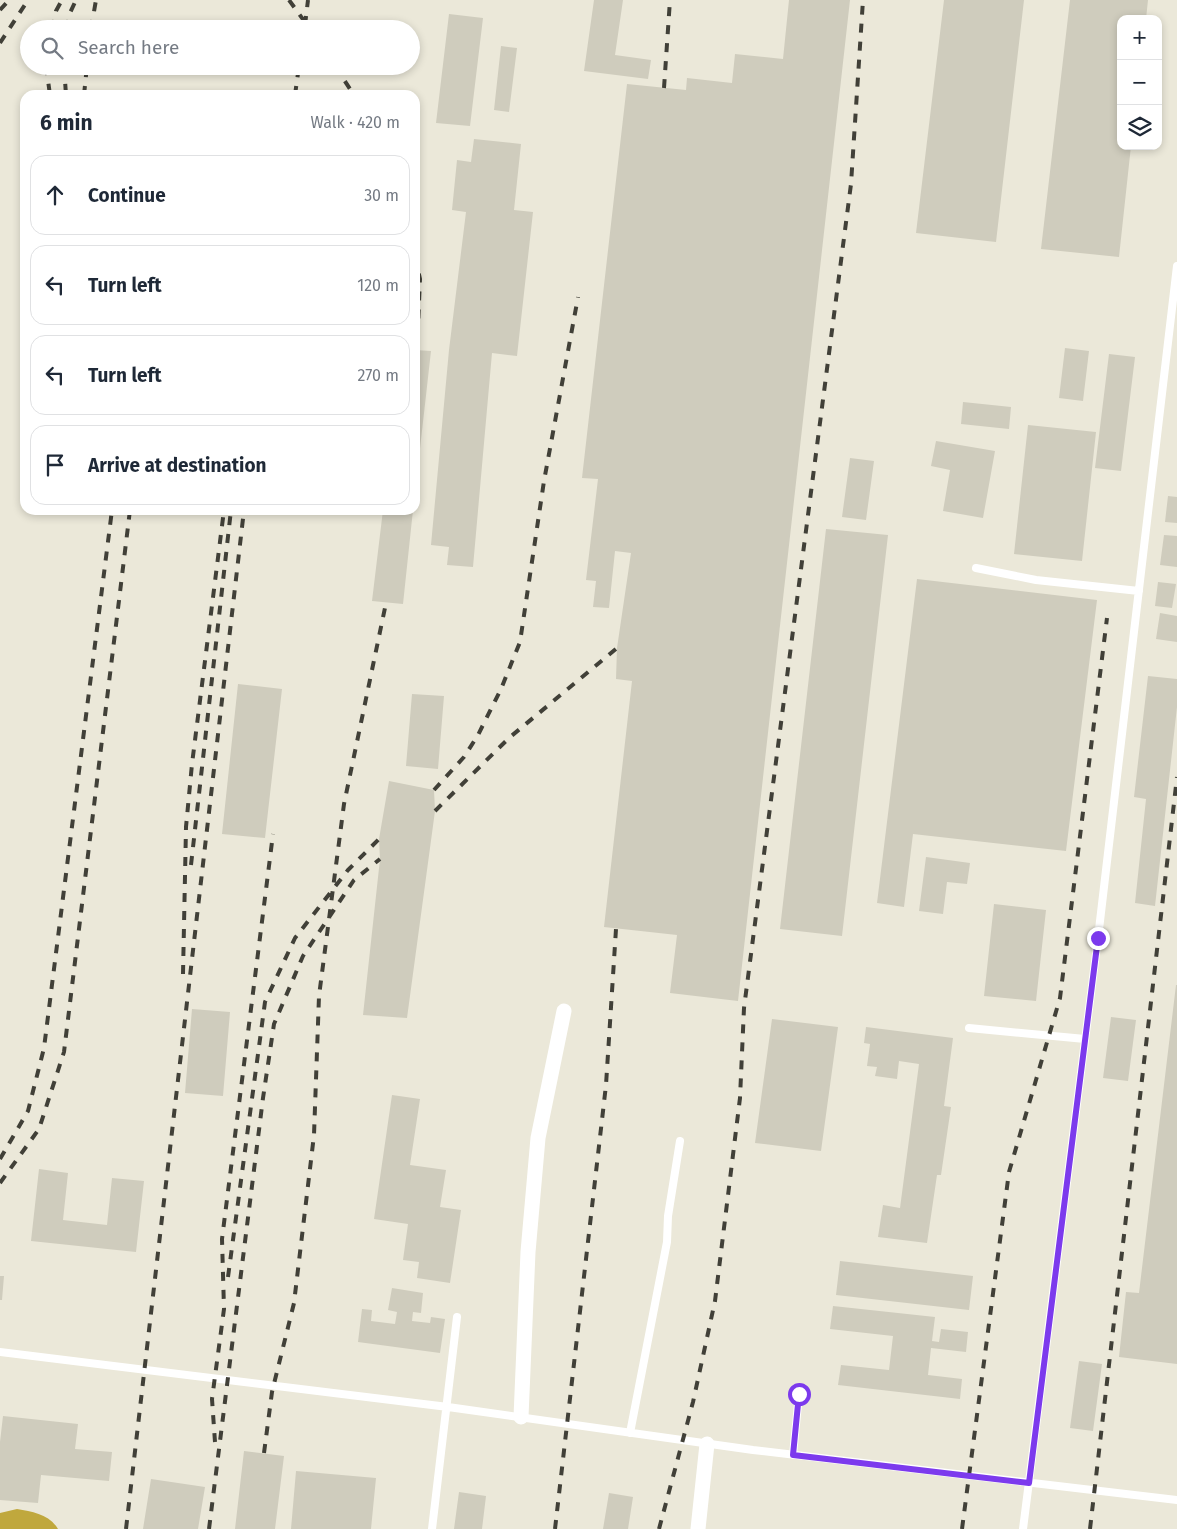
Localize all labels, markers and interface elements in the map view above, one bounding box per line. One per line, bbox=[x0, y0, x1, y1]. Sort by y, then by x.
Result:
map controls bbox=[1117, 15, 1162, 150]
button: + bbox=[1117, 15, 1162, 60]
search box bbox=[20, 20, 420, 75]
icon: search bbox=[38, 34, 66, 62]
text: Search here bbox=[78, 36, 179, 59]
button: − bbox=[1117, 60, 1162, 105]
button: layers bbox=[1117, 105, 1162, 150]
text: 6 min bbox=[40, 110, 93, 136]
text: Walk · 420 m bbox=[311, 113, 400, 132]
icon: ahead bbox=[41, 181, 69, 209]
text: Continue bbox=[88, 184, 166, 207]
text: 30 m bbox=[364, 186, 399, 205]
icon: left bbox=[41, 271, 69, 299]
text: Turn left bbox=[88, 274, 162, 297]
text: 120 m bbox=[357, 276, 399, 295]
icon: left bbox=[41, 361, 69, 389]
text: Turn left bbox=[88, 364, 162, 387]
text: 270 m bbox=[357, 366, 399, 385]
icon: arrive bbox=[41, 451, 69, 479]
text: Arrive at destination bbox=[88, 454, 267, 477]
route end bbox=[1087, 927, 1110, 950]
route start bbox=[788, 1383, 811, 1406]

